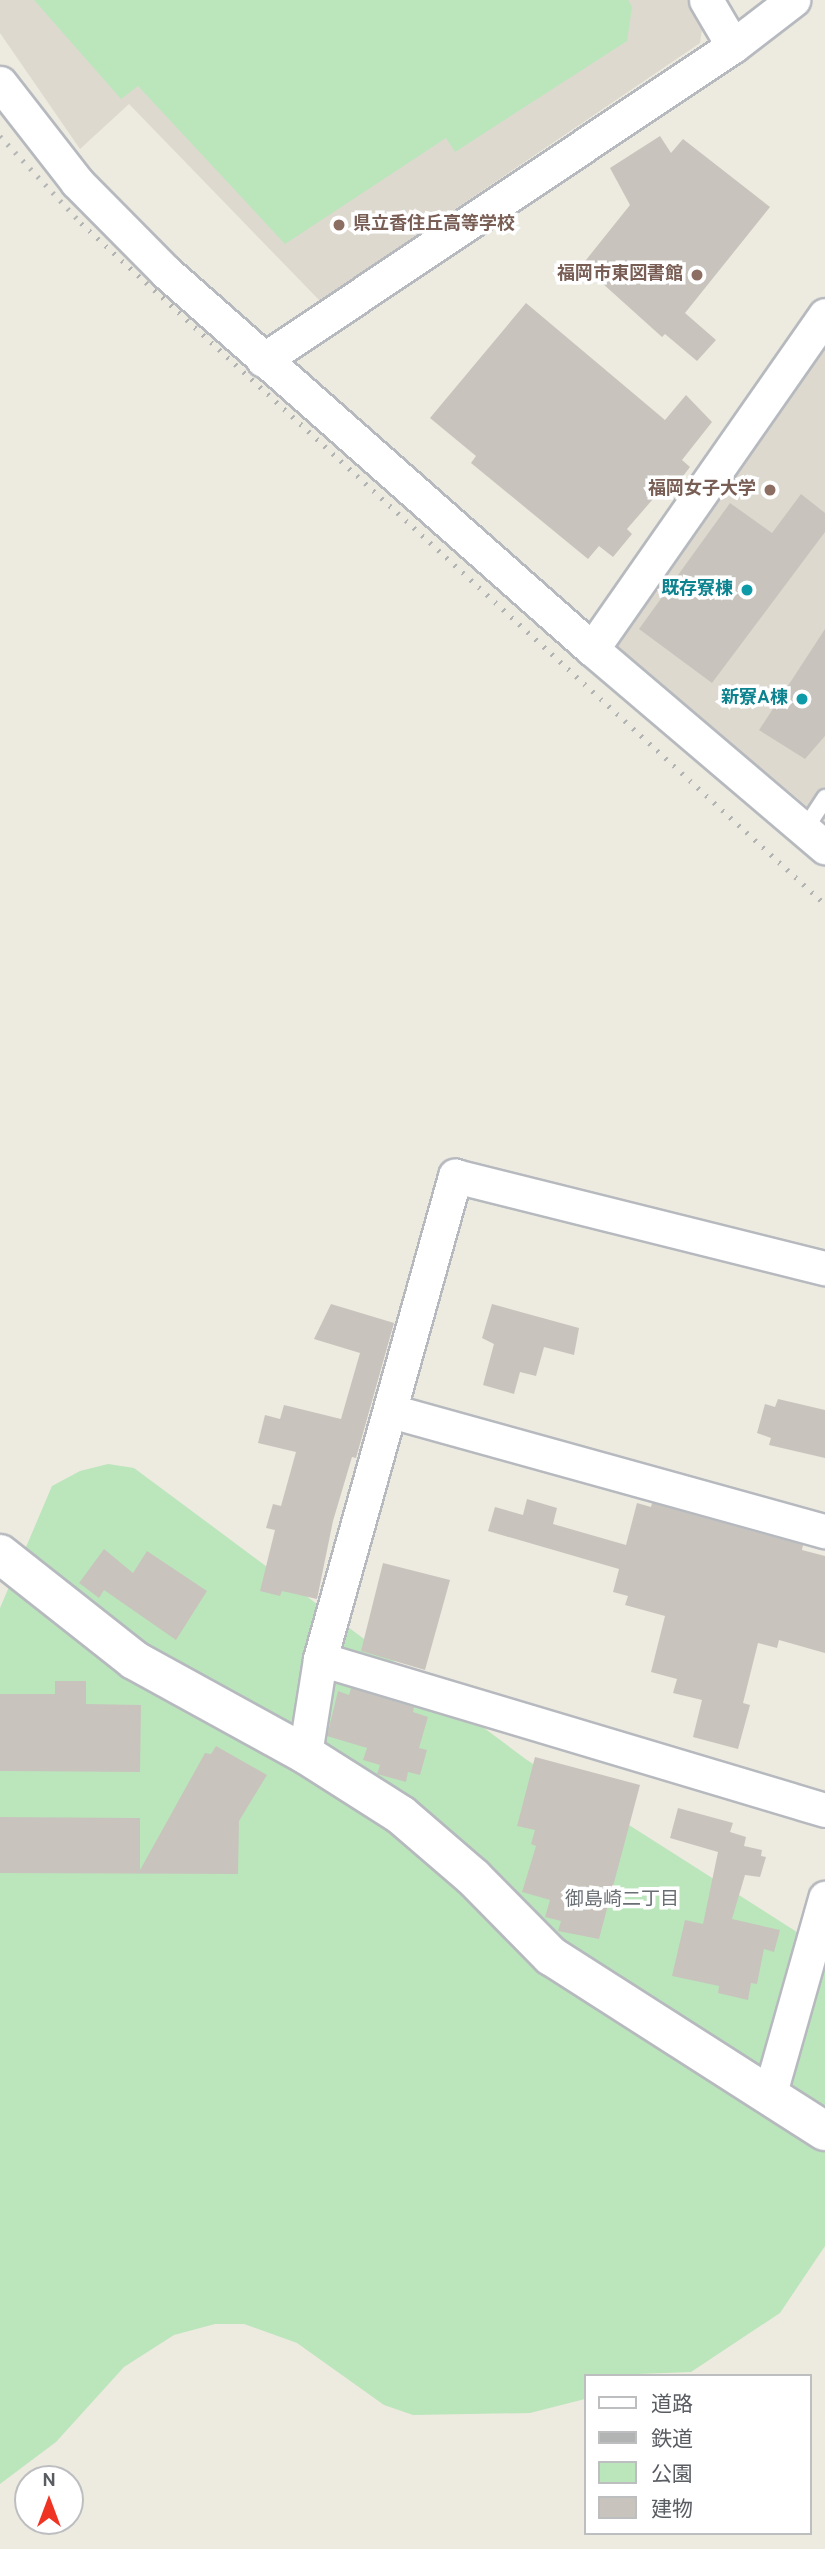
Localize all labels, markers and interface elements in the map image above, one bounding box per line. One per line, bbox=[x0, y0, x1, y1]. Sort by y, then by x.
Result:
place label: 県立香住丘高等学校 bbox=[353, 214, 515, 236]
marker: 県立香住丘高等学校 bbox=[331, 217, 347, 233]
place label: 福岡市東図書館 bbox=[557, 264, 683, 286]
marker: 福岡市東図書館 bbox=[689, 267, 705, 283]
place label: 福岡女子大学 bbox=[648, 479, 756, 501]
marker: 福岡女子大学 bbox=[762, 482, 778, 498]
place label: 既存寮棟 bbox=[661, 579, 733, 601]
marker: 既存寮棟 bbox=[739, 582, 755, 598]
place label: 新寮A棟 bbox=[721, 688, 788, 710]
marker: 新寮A棟 bbox=[794, 691, 810, 707]
district label: 御島崎二丁目 bbox=[565, 1890, 679, 1912]
legend bbox=[584, 2374, 811, 2535]
text: 道路 bbox=[651, 2392, 693, 2419]
text: 鉄道 bbox=[651, 2427, 693, 2454]
text: 公園 bbox=[651, 2462, 693, 2489]
north arrow bbox=[14, 2465, 84, 2535]
text: N bbox=[42, 2469, 56, 2493]
text: 建物 bbox=[651, 2497, 693, 2524]

